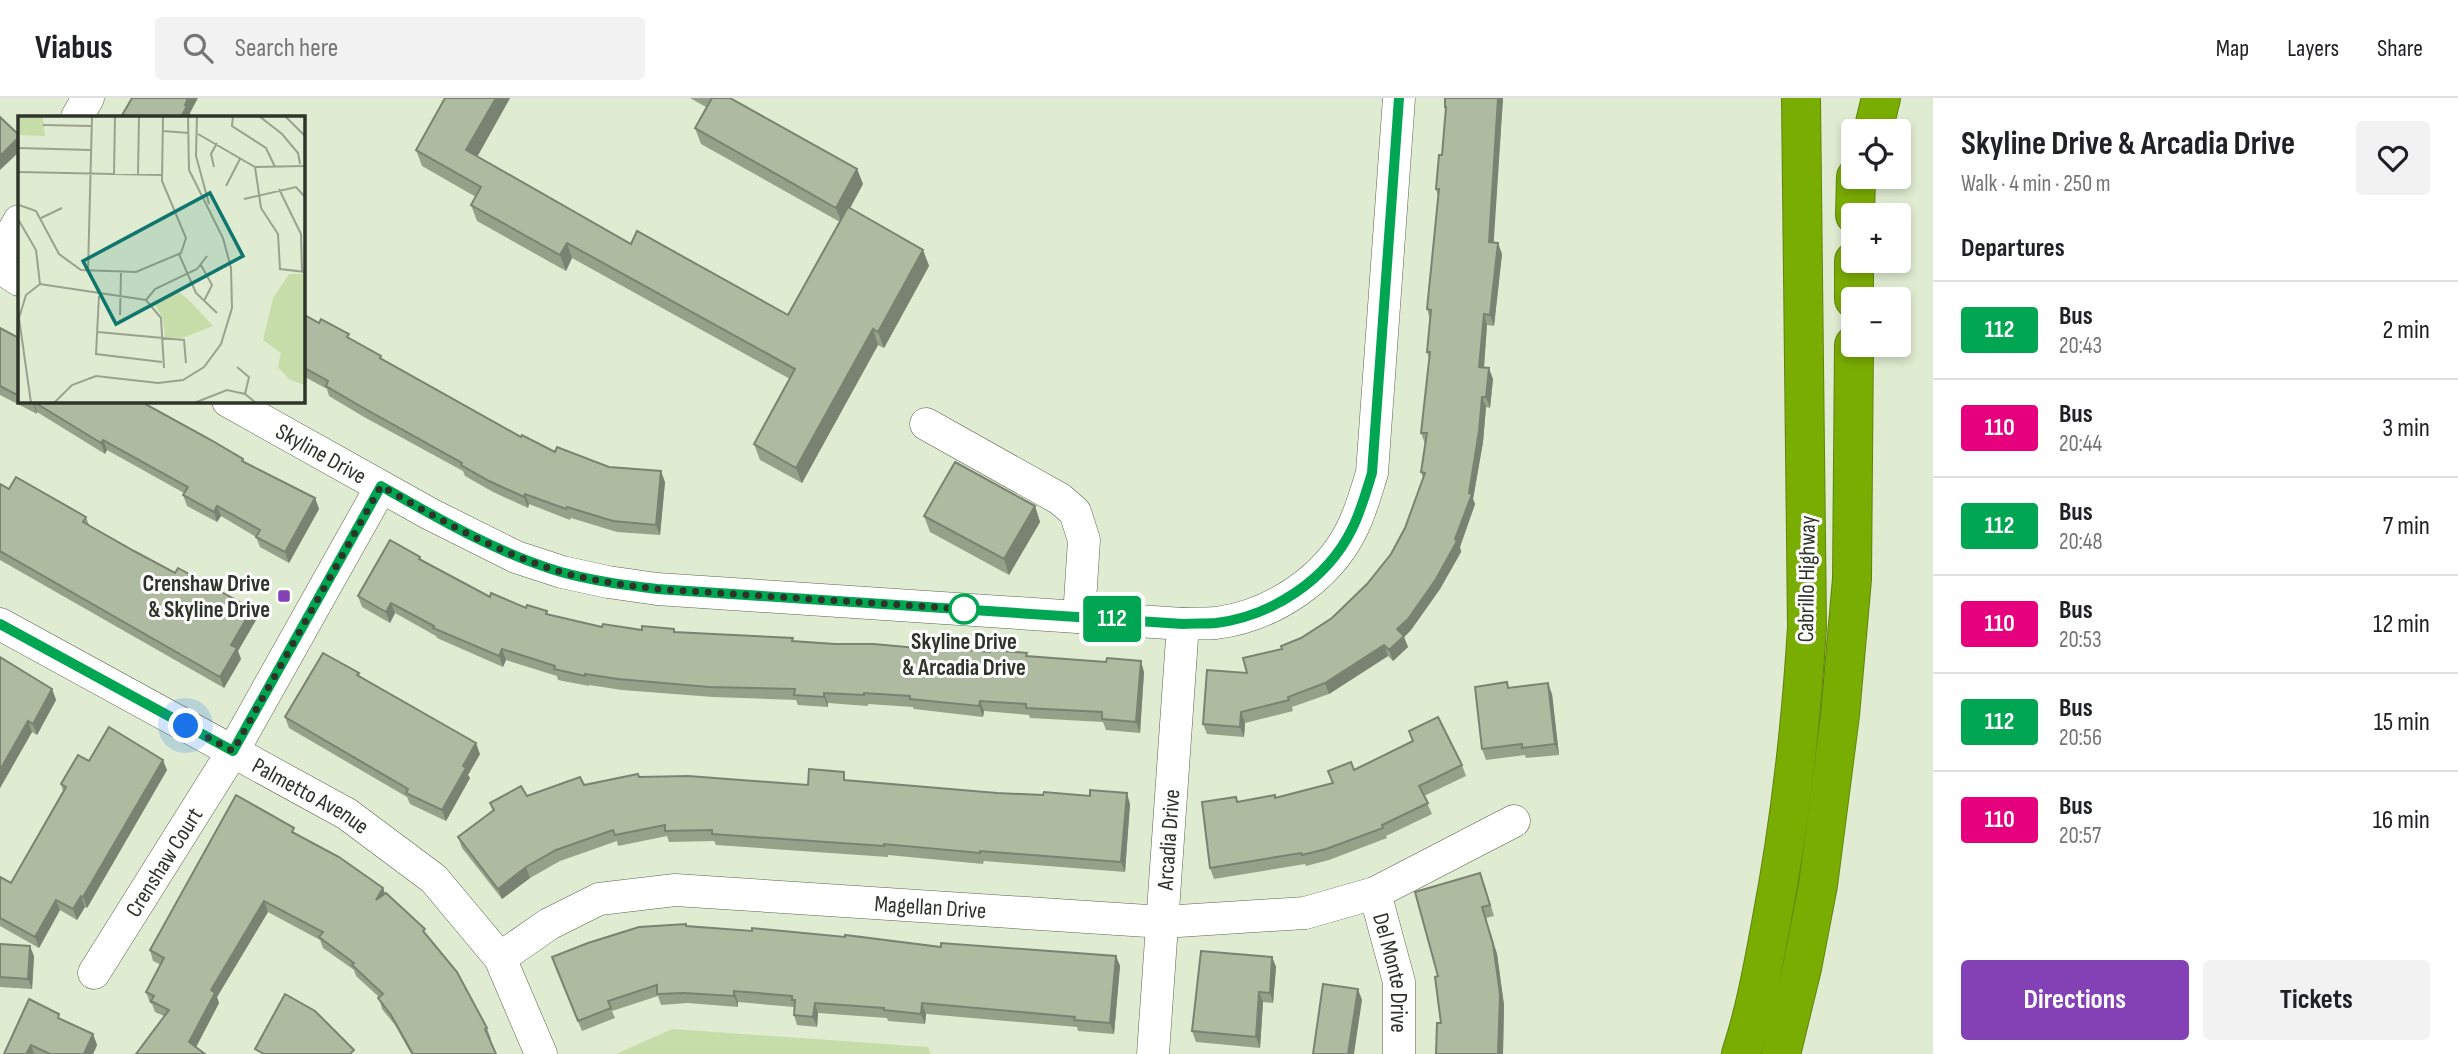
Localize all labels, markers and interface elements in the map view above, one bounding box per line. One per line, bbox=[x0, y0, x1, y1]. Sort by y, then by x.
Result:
search box bbox=[155, 17, 645, 80]
text: Viabus bbox=[35, 28, 113, 68]
icon: search bbox=[179, 29, 217, 67]
text: Search here bbox=[235, 33, 338, 64]
text: Map bbox=[2216, 34, 2249, 63]
text: Layers bbox=[2287, 34, 2339, 63]
text: Share bbox=[2377, 34, 2423, 63]
inset map bbox=[18, 116, 304, 402]
map controls bbox=[1841, 119, 1911, 357]
button: locate bbox=[1841, 119, 1911, 189]
button: heart bbox=[2356, 121, 2430, 195]
text: Skyline Drive & Arcadia Drive bbox=[1961, 124, 2295, 164]
text: Walk · 4 min · 250 m bbox=[1961, 170, 2111, 198]
button: + bbox=[1841, 203, 1911, 273]
text: Departures bbox=[1961, 233, 2065, 264]
button: − bbox=[1841, 287, 1911, 357]
text: Bus bbox=[2059, 301, 2093, 332]
text: 112 bbox=[1985, 315, 2014, 344]
text: 2 min bbox=[2382, 315, 2430, 346]
text: 20:43 bbox=[2059, 332, 2102, 360]
text: Bus bbox=[2059, 399, 2093, 430]
text: 110 bbox=[1984, 413, 2015, 442]
text: 3 min bbox=[2382, 413, 2430, 444]
street label: Skyline Drive bbox=[271, 418, 371, 491]
text: 20:44 bbox=[2059, 430, 2102, 458]
text: Bus bbox=[2059, 497, 2093, 528]
text: 112 bbox=[1985, 511, 2014, 540]
text: 7 min bbox=[2383, 511, 2430, 542]
street label: Cabrillo Highway bbox=[1792, 515, 1822, 643]
text: 20:48 bbox=[2059, 528, 2103, 556]
place label: Crenshaw Drive & Skyline Drive bbox=[143, 570, 270, 624]
marker: Crenshaw Drive & Skyline Drive bbox=[276, 588, 292, 604]
marker: Skyline Drive & Arcadia Drive bbox=[949, 594, 979, 624]
text: Bus bbox=[2059, 595, 2093, 626]
line badge: 112 bbox=[1072, 596, 1152, 642]
text: 112 bbox=[1097, 604, 1127, 633]
text: 110 bbox=[1984, 609, 2015, 638]
text: 12 min bbox=[2373, 609, 2430, 640]
text: 20:53 bbox=[2059, 626, 2102, 654]
place label: Skyline Drive & Arcadia Drive bbox=[902, 628, 1026, 682]
text: Bus bbox=[2059, 693, 2093, 724]
text: 112 bbox=[1985, 707, 2014, 736]
text: 15 min bbox=[2374, 707, 2430, 738]
your location bbox=[168, 708, 203, 743]
text: 20:56 bbox=[2059, 724, 2102, 752]
street label: Palmetto Avenue bbox=[247, 752, 374, 841]
street label: Arcadia Drive bbox=[1151, 788, 1186, 892]
text: Bus bbox=[2059, 791, 2093, 822]
street label: Crenshaw Court bbox=[120, 803, 209, 922]
text: 110 bbox=[1984, 805, 2015, 834]
text: 16 min bbox=[2373, 805, 2430, 836]
text: 20:57 bbox=[2059, 822, 2101, 850]
street label: Magellan Drive bbox=[874, 890, 987, 925]
street label: Del Monte Drive bbox=[1366, 910, 1412, 1033]
button: Directions bbox=[1961, 960, 2189, 1040]
button: Tickets bbox=[2203, 960, 2430, 1040]

